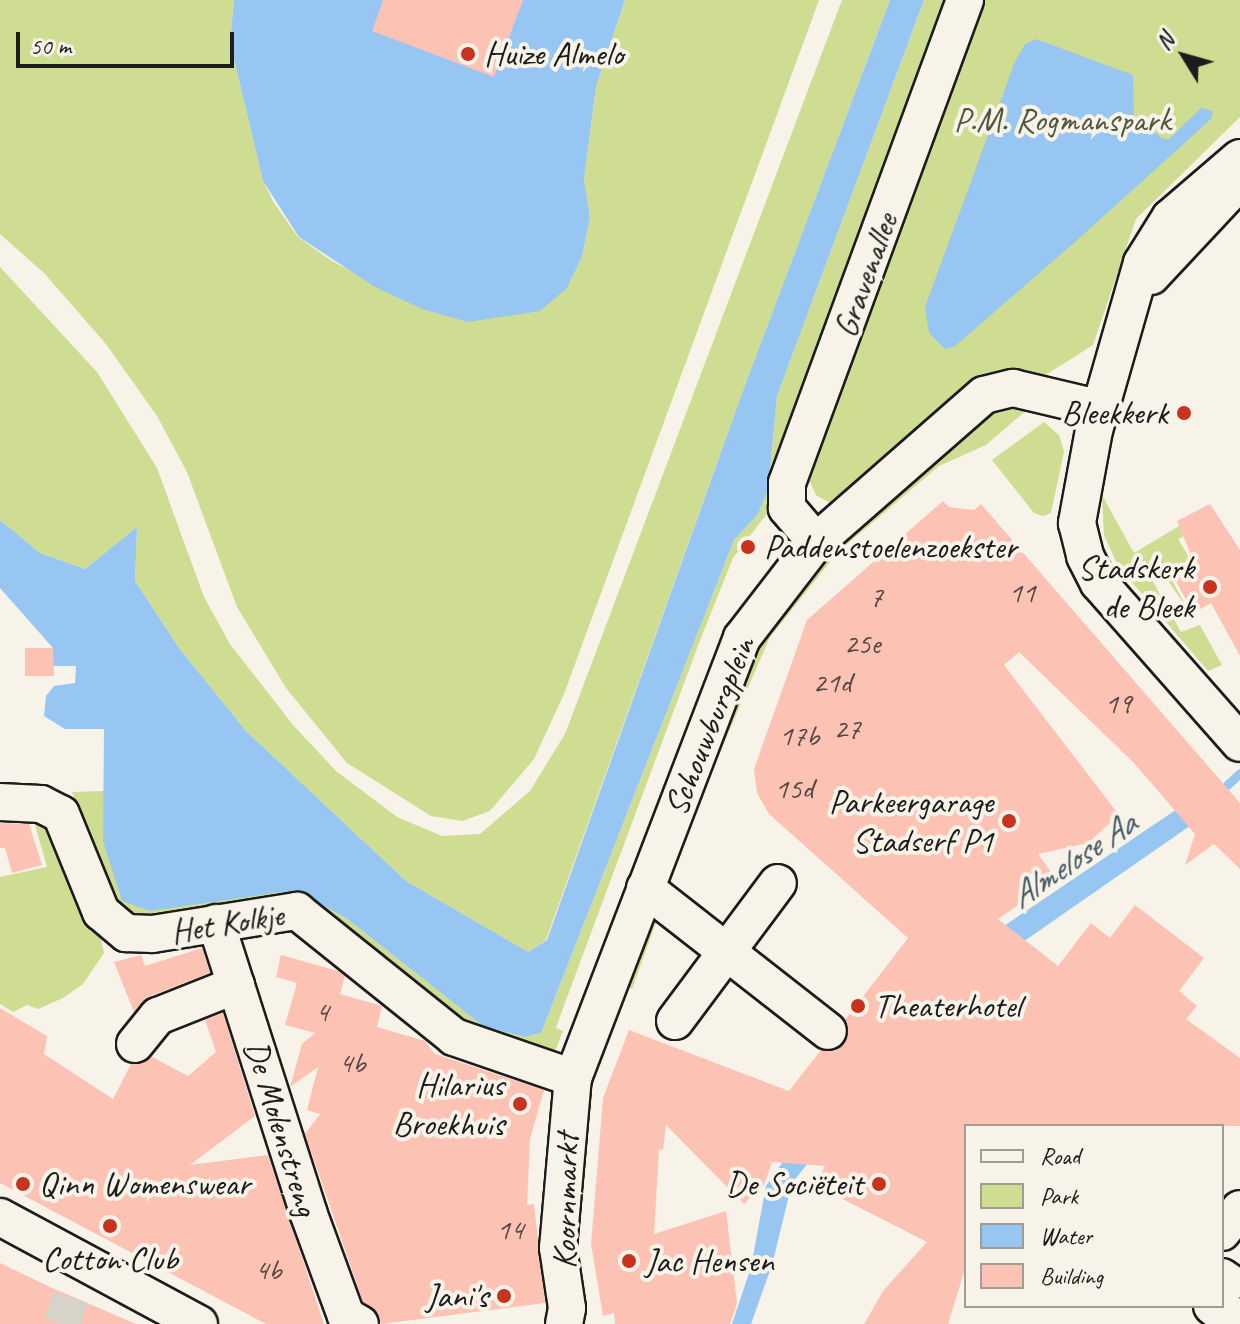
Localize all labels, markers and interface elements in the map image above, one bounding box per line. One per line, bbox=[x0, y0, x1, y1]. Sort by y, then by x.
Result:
scale bar bbox=[20, 16, 238, 66]
north arrow bbox=[1144, 16, 1224, 96]
text: N bbox=[1150, 28, 1180, 55]
text: 50 m bbox=[30, 31, 71, 61]
place label: Huize Almelo bbox=[484, 34, 624, 74]
marker: Huize Almelo bbox=[459, 45, 477, 63]
park label: P.M. Rogmanspark bbox=[954, 100, 1170, 140]
street label: Gravenallee bbox=[824, 208, 906, 342]
place label: Bleekkerk bbox=[1062, 393, 1168, 433]
marker: Bleekkerk bbox=[1175, 404, 1193, 422]
place label: Paddenstoelenzoekster bbox=[764, 527, 1017, 567]
marker: Paddenstoelenzoekster bbox=[739, 538, 757, 556]
place label: Stadskerk de Bleek bbox=[1078, 547, 1194, 626]
house number: 11 bbox=[1009, 574, 1035, 610]
house number: 7 bbox=[869, 578, 883, 614]
marker: Stadskerk de Bleek bbox=[1201, 578, 1219, 596]
house number: 25e bbox=[844, 625, 880, 661]
street label: Schouwburgplein bbox=[655, 631, 763, 821]
house number: 21d bbox=[813, 664, 851, 700]
house number: 19 bbox=[1105, 685, 1131, 721]
house number: 27 bbox=[834, 710, 860, 746]
house number: 17b bbox=[779, 717, 819, 753]
house number: 15d bbox=[775, 770, 813, 806]
place label: Parkeergarage Stadserf P1 bbox=[829, 781, 993, 860]
water label: Almelose Aa bbox=[1002, 802, 1144, 918]
marker: Parkeergarage Stadserf P1 bbox=[1000, 812, 1018, 830]
street label: Het Kolkje bbox=[168, 894, 286, 952]
place label: Theaterhotel bbox=[874, 986, 1021, 1026]
house number: 4 bbox=[315, 993, 329, 1029]
marker: Theaterhotel bbox=[849, 997, 867, 1015]
street label: De Molenstreng bbox=[236, 1035, 328, 1221]
house number: 4b bbox=[339, 1044, 365, 1080]
place label: Hilarius Broekhuis bbox=[393, 1064, 504, 1144]
marker: Hilarius Broekhuis bbox=[511, 1095, 529, 1113]
legend bbox=[964, 1124, 1224, 1308]
street label: Koornmarkt bbox=[543, 1133, 587, 1269]
text: Road bbox=[1040, 1141, 1080, 1171]
place label: Qinn Womenswear bbox=[39, 1164, 251, 1204]
place label: De Sociëteit bbox=[726, 1164, 863, 1204]
marker: Qinn Womenswear bbox=[14, 1175, 32, 1193]
marker: De Sociëteit bbox=[870, 1175, 888, 1193]
text: Park bbox=[1040, 1181, 1078, 1211]
house number: 14 bbox=[497, 1211, 523, 1247]
marker: Cotton Club bbox=[101, 1217, 119, 1235]
text: Water bbox=[1040, 1221, 1092, 1251]
place label: Cotton Club bbox=[42, 1239, 178, 1279]
place label: Jac Hensen bbox=[645, 1241, 774, 1281]
house number: 4b bbox=[255, 1251, 281, 1287]
marker: Jac Hensen bbox=[620, 1252, 638, 1270]
text: Building bbox=[1040, 1261, 1103, 1291]
place label: Jani's bbox=[426, 1276, 488, 1316]
marker: Jani's bbox=[495, 1287, 513, 1305]

